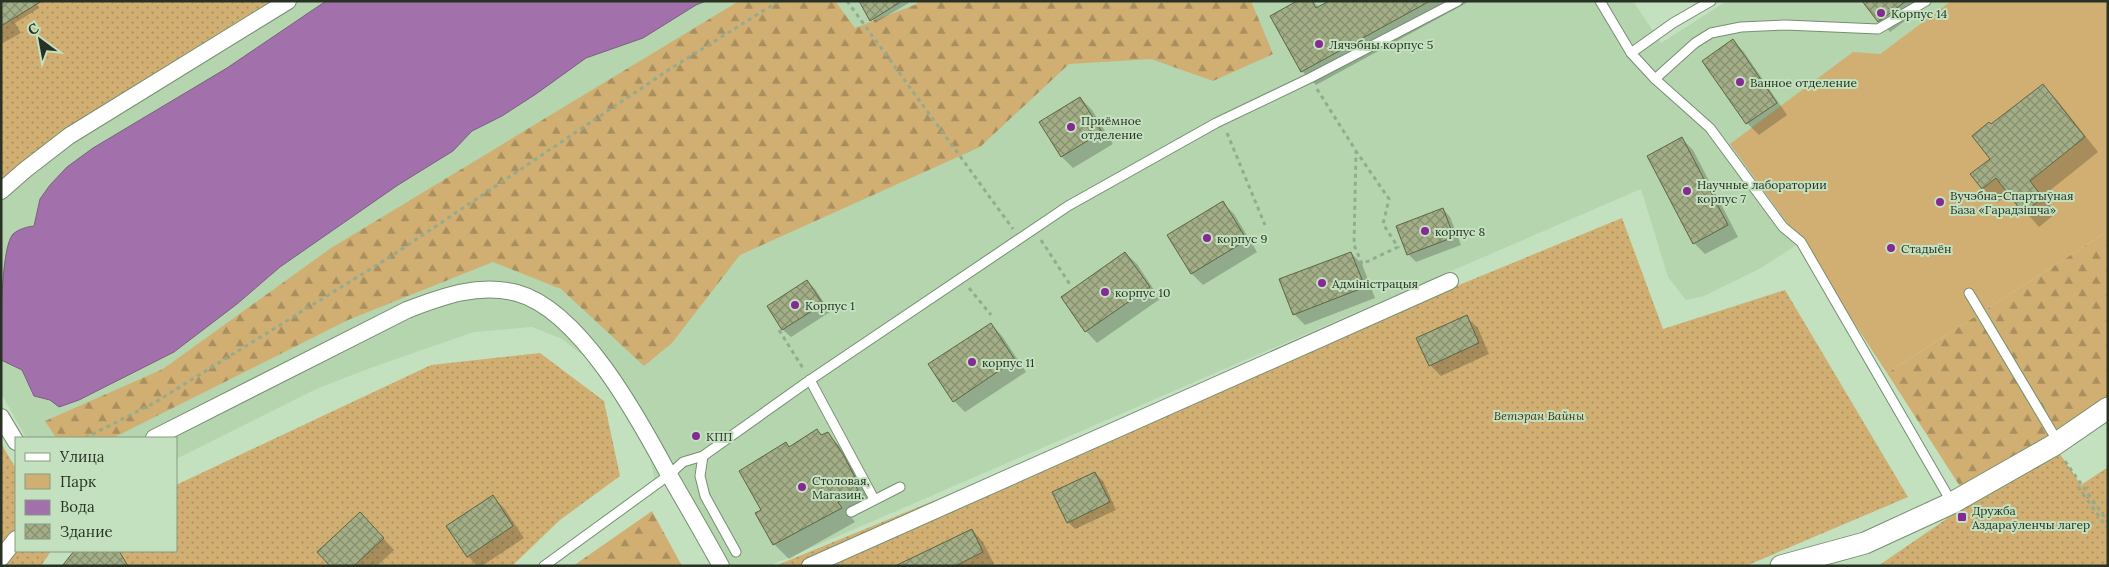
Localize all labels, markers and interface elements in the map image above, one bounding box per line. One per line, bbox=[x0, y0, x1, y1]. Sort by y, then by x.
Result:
place label: Корпус 14 bbox=[1891, 6, 1948, 21]
marker: Корпус 14 bbox=[1875, 7, 1887, 19]
north arrow bbox=[15, 15, 65, 65]
text: С bbox=[24, 19, 42, 39]
place label: Лячэбны корпус 5 bbox=[1329, 37, 1433, 52]
marker: Лячэбны корпус 5 bbox=[1313, 38, 1325, 50]
place label: Ванное отделение bbox=[1750, 75, 1857, 90]
marker: Ванное отделение bbox=[1734, 76, 1746, 88]
place label: Приёмное отделение bbox=[1081, 113, 1143, 142]
marker: Приёмное отделение bbox=[1065, 121, 1077, 133]
place label: Научные лаборатории корпус 7 bbox=[1697, 177, 1827, 206]
marker: Научные лаборатории корпус 7 bbox=[1681, 185, 1693, 197]
place label: Вучэбна-Спартыўная База «Гарадзішча» bbox=[1950, 188, 2073, 217]
marker: Вучэбна-Спартыўная База «Гарадзішча» bbox=[1934, 196, 1946, 208]
place label: корпус 8 bbox=[1435, 224, 1486, 239]
marker: корпус 8 bbox=[1419, 225, 1431, 237]
place label: корпус 9 bbox=[1217, 231, 1268, 246]
marker: корпус 9 bbox=[1201, 232, 1213, 244]
place label: Стадыён bbox=[1901, 241, 1951, 256]
marker: Стадыён bbox=[1885, 242, 1897, 254]
place label: Адміністрацыя bbox=[1331, 276, 1418, 291]
marker: Адміністрацыя bbox=[1316, 277, 1328, 289]
place label: корпус 10 bbox=[1115, 285, 1170, 300]
marker: корпус 10 bbox=[1099, 286, 1111, 298]
place label: Корпус 1 bbox=[805, 298, 855, 313]
marker: Корпус 1 bbox=[789, 299, 801, 311]
place label: корпус 11 bbox=[982, 355, 1034, 370]
marker: корпус 11 bbox=[966, 356, 978, 368]
park label: Ветэран Вайны bbox=[1494, 408, 1585, 423]
place label: КПП bbox=[706, 429, 732, 444]
marker: КПП bbox=[690, 430, 702, 442]
legend bbox=[15, 437, 178, 552]
text: Улица bbox=[59, 447, 105, 466]
text: Парк bbox=[60, 472, 96, 491]
place label: Столовая, Магазин. bbox=[812, 473, 869, 502]
marker: Столовая, Магазин. bbox=[796, 481, 808, 493]
text: Вода bbox=[60, 497, 95, 516]
place label: Дружба Аздараўленчы лагер bbox=[1971, 503, 2090, 532]
marker: Дружба Аздараўленчы лагер bbox=[1956, 511, 1968, 523]
text: Здание bbox=[60, 522, 113, 541]

